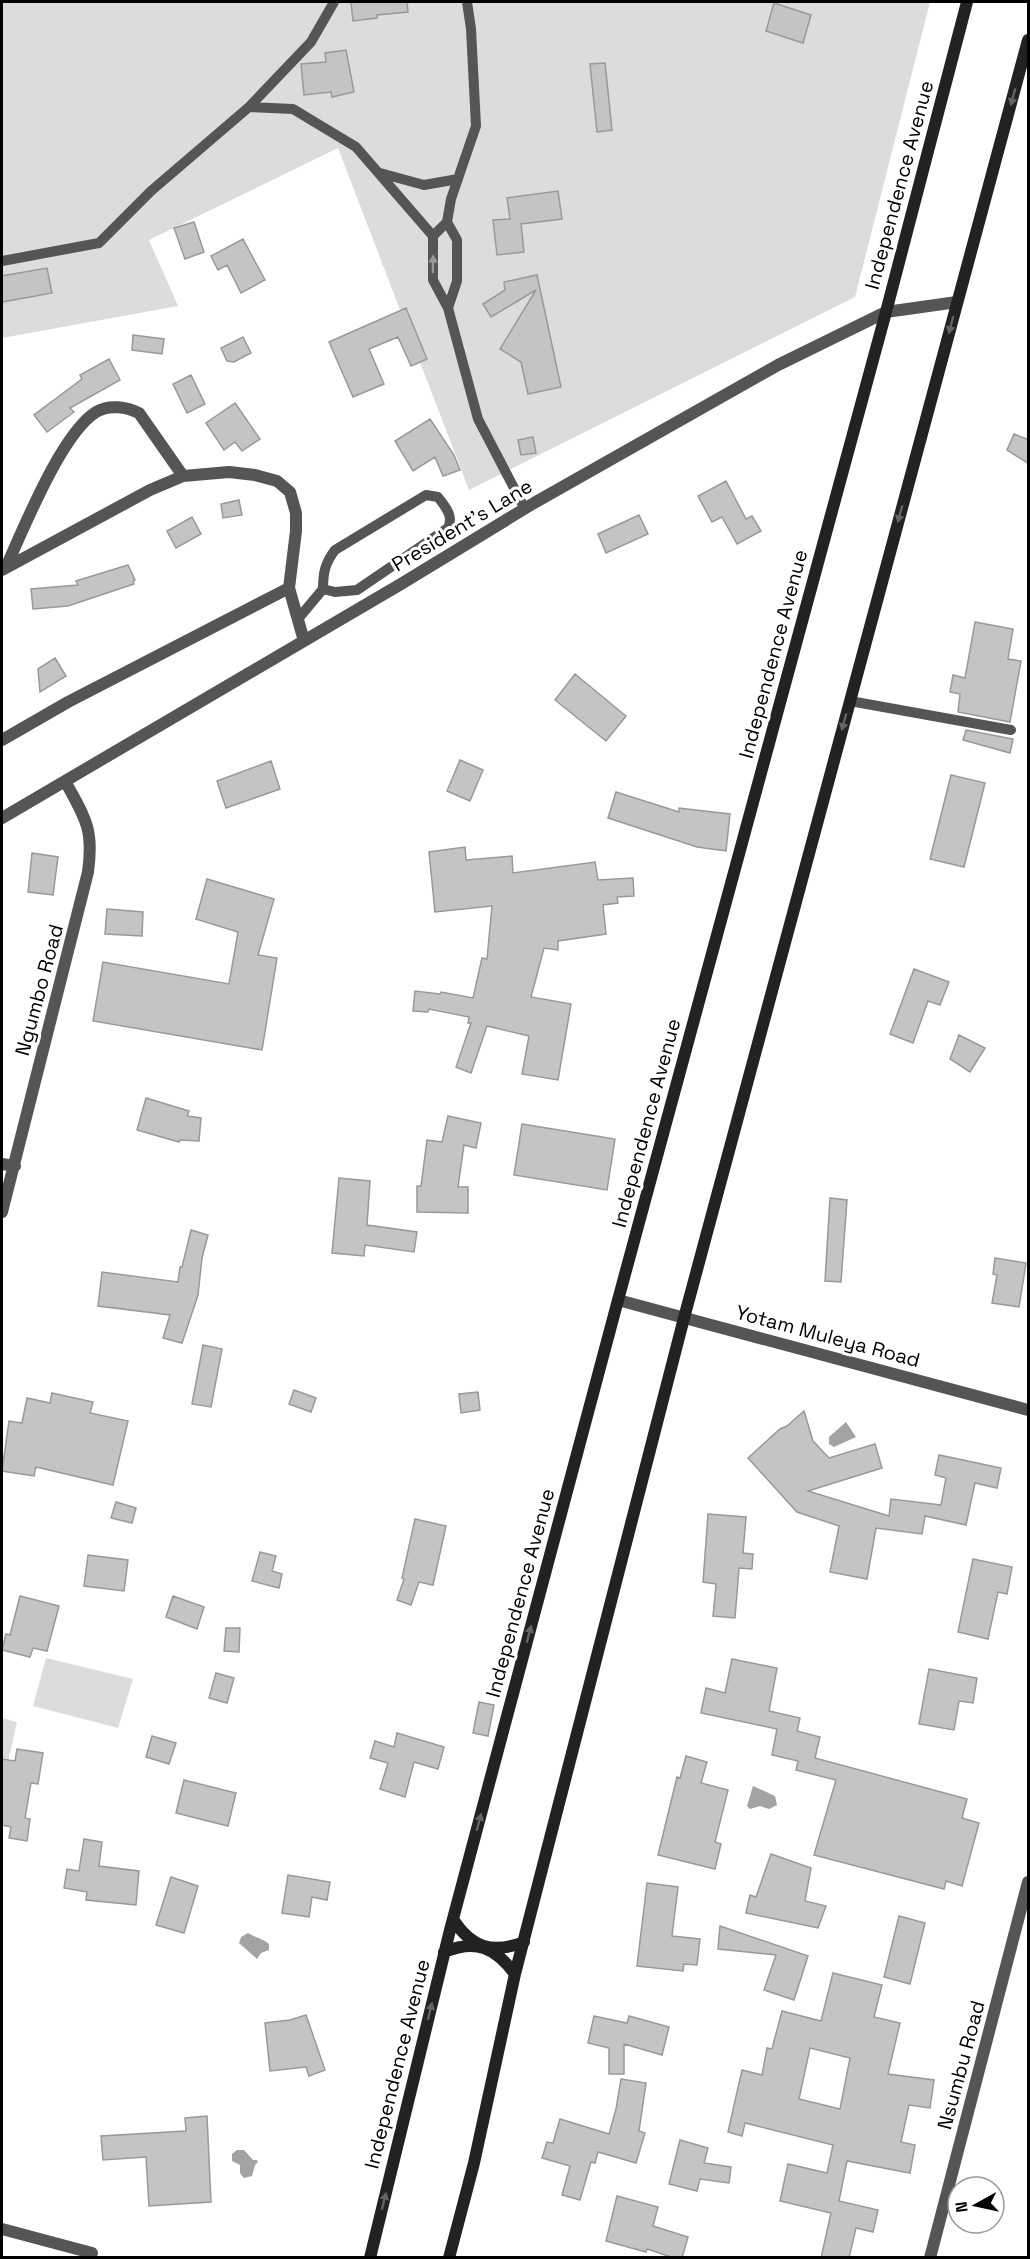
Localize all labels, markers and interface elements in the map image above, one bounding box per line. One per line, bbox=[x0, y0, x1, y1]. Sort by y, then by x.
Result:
street label: Independence Avenue bbox=[859, 78, 939, 292]
one-way arrow bbox=[1008, 88, 1017, 106]
one-way arrow bbox=[428, 254, 438, 273]
one-way arrow bbox=[945, 316, 955, 334]
street label: President's Lane bbox=[387, 473, 537, 577]
one-way arrow bbox=[895, 505, 904, 523]
street label: Independence Avenue bbox=[733, 547, 813, 761]
one-way arrow bbox=[839, 713, 848, 731]
street label: Ngumbo Road bbox=[9, 921, 69, 1059]
street label: Independence Avenue bbox=[606, 1016, 686, 1230]
street label: Yotam Muleya Road bbox=[733, 1299, 923, 1373]
street label: Independence Avenue bbox=[480, 1486, 560, 1700]
one-way arrow bbox=[525, 1625, 534, 1643]
one-way arrow bbox=[475, 1813, 484, 1831]
street label: Independence Avenue bbox=[358, 1956, 436, 2172]
street label: Nsumbu Road bbox=[931, 1998, 991, 2132]
one-way arrow bbox=[426, 2001, 435, 2020]
north arrow bbox=[946, 2175, 1006, 2235]
one-way arrow bbox=[379, 2191, 389, 2210]
text: N bbox=[950, 2200, 973, 2214]

